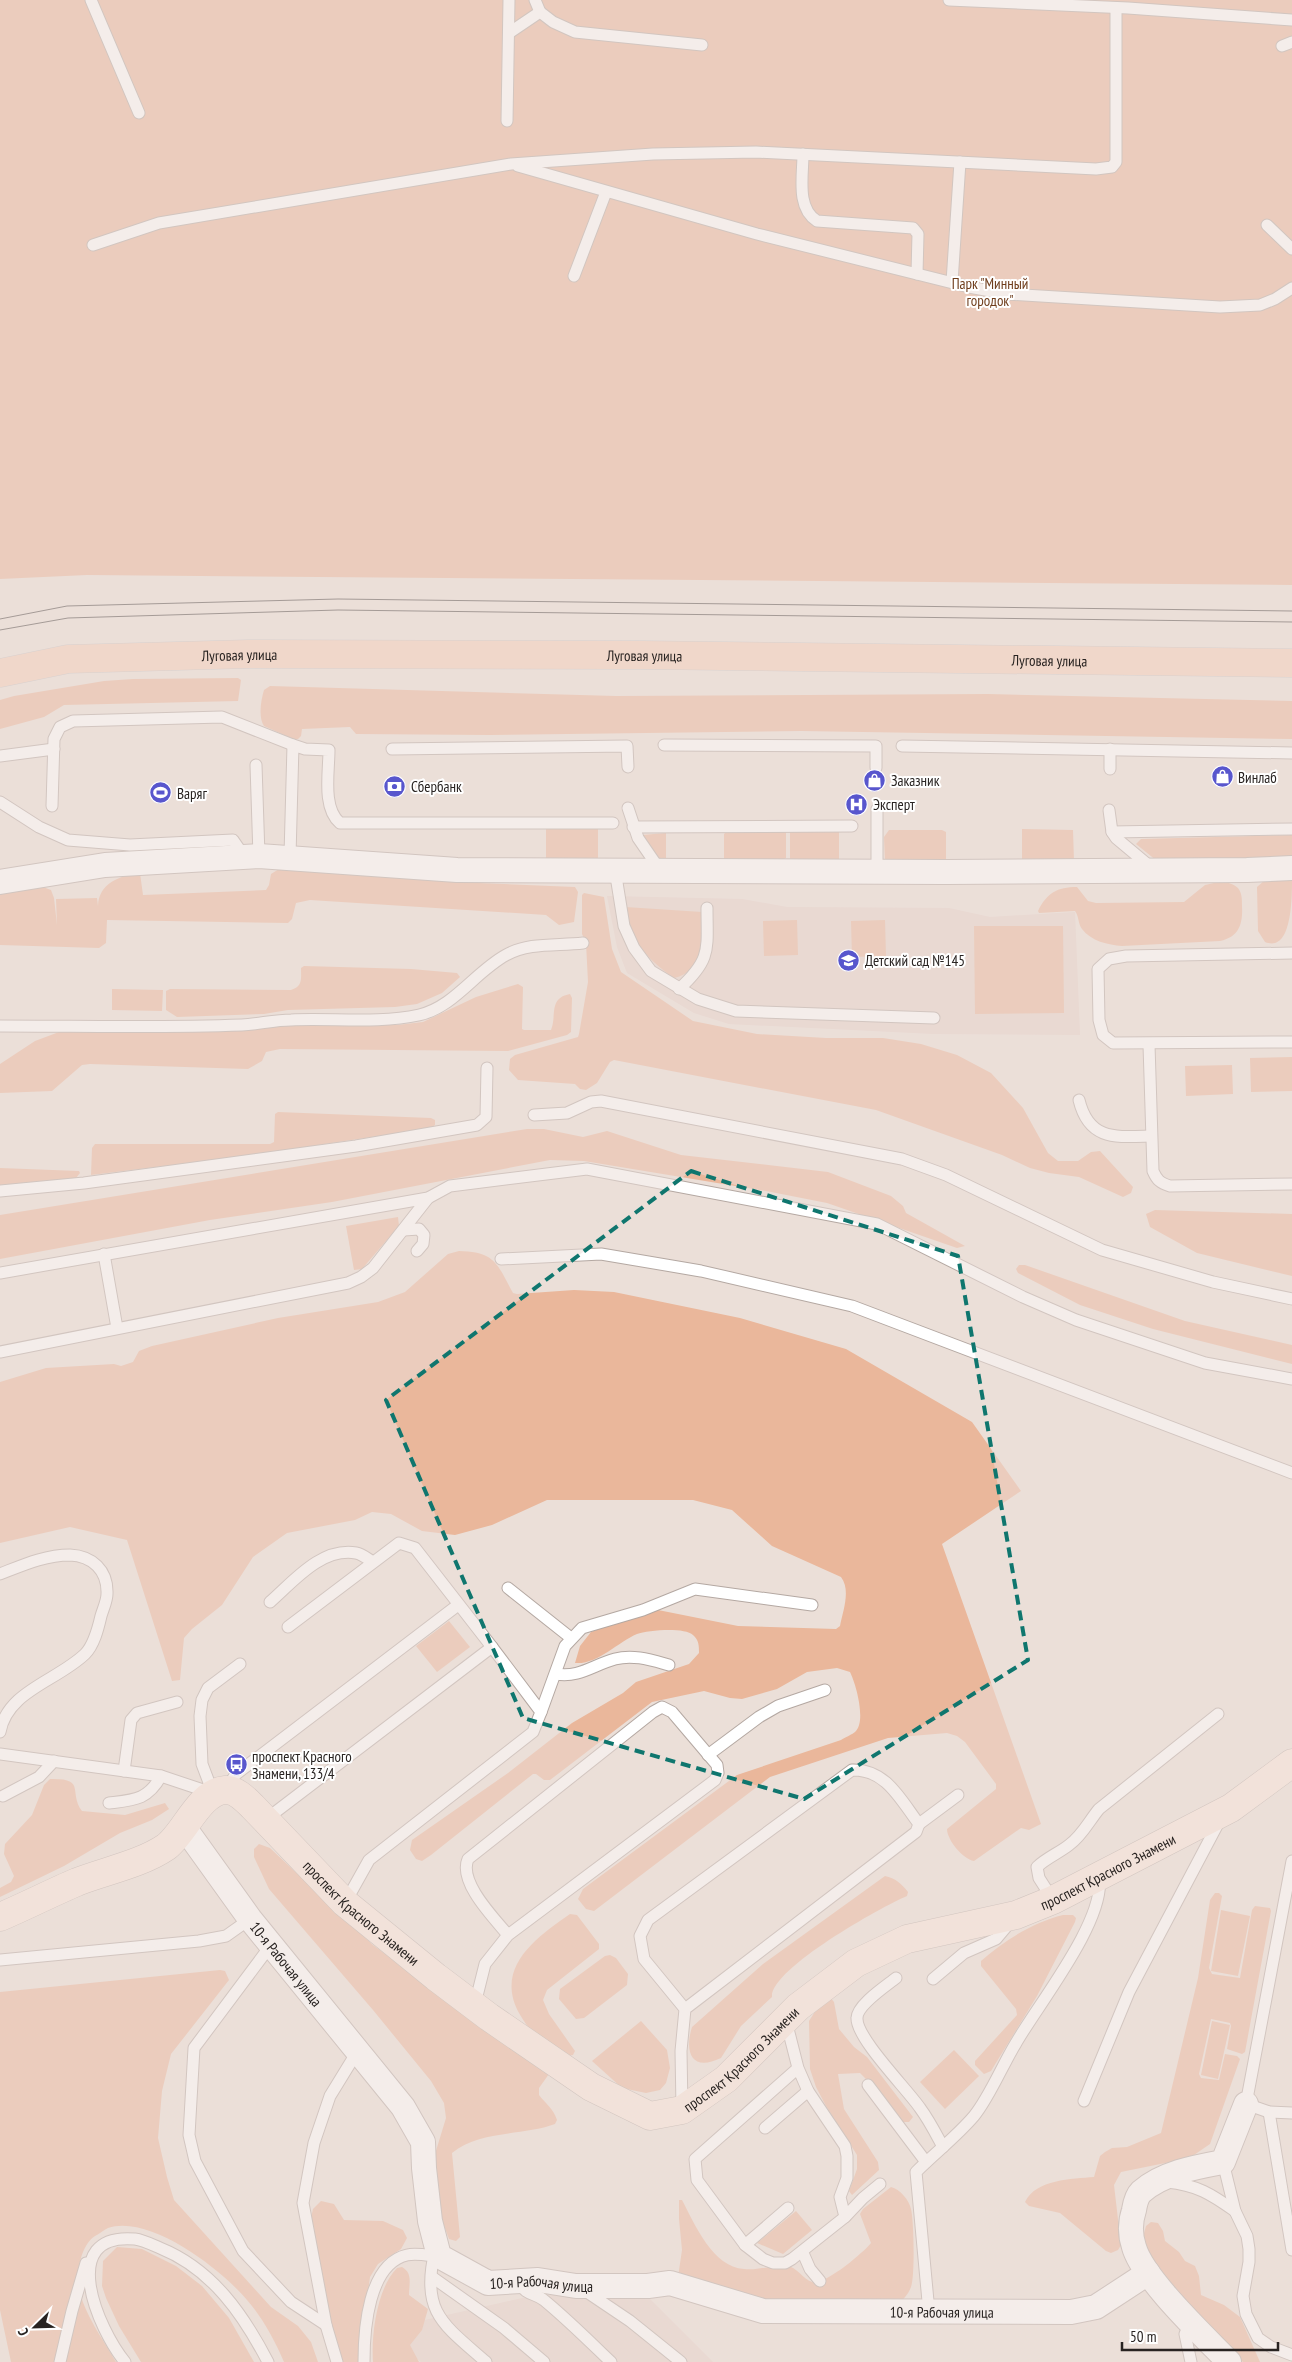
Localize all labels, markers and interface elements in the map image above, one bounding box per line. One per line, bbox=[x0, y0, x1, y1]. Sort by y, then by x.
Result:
park label: Парк "Минный городок" bbox=[952, 274, 1028, 310]
street label: Луговая улица bbox=[200, 644, 277, 665]
street label: Луговая улица bbox=[606, 645, 682, 665]
street label: Луговая улица bbox=[1010, 650, 1087, 670]
shop icon: Винлаб bbox=[1210, 765, 1234, 789]
shop icon: Заказник bbox=[863, 768, 887, 792]
place label: Винлаб bbox=[1238, 768, 1277, 787]
place label: Заказник bbox=[891, 771, 940, 790]
bank icon: Сбербанк bbox=[383, 774, 407, 798]
place label: Сбербанк bbox=[411, 777, 462, 796]
sports icon: Варяг bbox=[149, 781, 173, 805]
place label: Варяг bbox=[177, 784, 207, 803]
hospital icon: Эксперт bbox=[845, 792, 869, 816]
place label: Эксперт bbox=[873, 795, 915, 814]
school or university icon: Детский сад №145 bbox=[837, 948, 861, 972]
place label: Детский сад №145 bbox=[865, 951, 965, 970]
place label: проспект Красного Знамени, 133/4 bbox=[252, 1747, 352, 1783]
bus stop icon: проспект Красного Знамени, 133/4 bbox=[224, 1753, 248, 1777]
street label: проспект Красного Знамени bbox=[1037, 1829, 1179, 1914]
street label: проспект Красного Знамени bbox=[299, 1856, 423, 1969]
street label: 10-я Рабочая улица bbox=[246, 1917, 327, 2010]
street label: проспект Красного Знамени bbox=[679, 2002, 803, 2116]
street label: 10-я Рабочая улица bbox=[489, 2270, 593, 2296]
north arrow bbox=[10, 2302, 60, 2352]
street label: 10-я Рабочая улица bbox=[890, 2302, 994, 2321]
scale bar bbox=[1122, 2320, 1278, 2352]
text: С bbox=[13, 2325, 33, 2339]
text: 50 m bbox=[1130, 2327, 1156, 2346]

